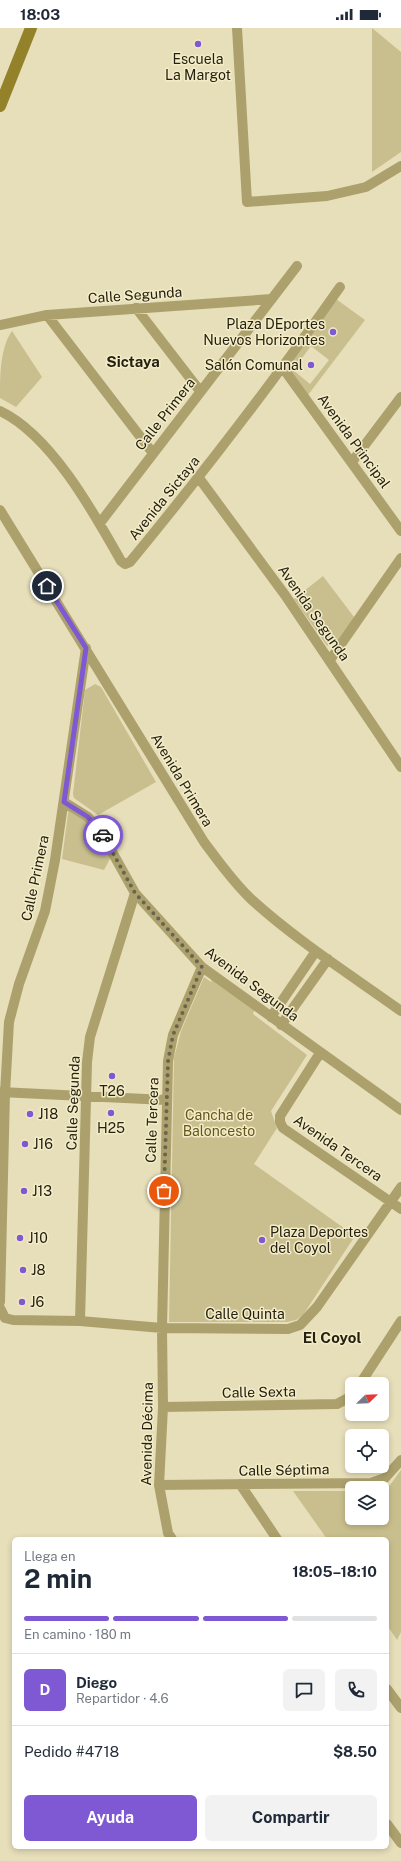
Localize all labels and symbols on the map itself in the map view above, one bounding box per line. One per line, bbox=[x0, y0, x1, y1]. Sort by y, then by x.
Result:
marker: Escuela La Margot bbox=[193, 39, 203, 49]
place label: Escuela La Margot bbox=[165, 51, 231, 83]
street label: Calle Segunda bbox=[87, 284, 183, 306]
place label: Plaza DEportes Nuevos Horizontes bbox=[203, 316, 325, 348]
marker: Plaza DEportes Nuevos Horizontes bbox=[328, 327, 338, 337]
district label: Sictaya bbox=[106, 353, 160, 370]
place label: Salón Comunal bbox=[205, 357, 303, 373]
marker: Salón Comunal bbox=[306, 360, 316, 370]
street label: Calle Primera bbox=[132, 375, 198, 453]
street label: Avenida Principal bbox=[315, 391, 393, 491]
street label: Avenida Sictaya bbox=[125, 453, 203, 543]
street label: Avenida Segunda bbox=[275, 562, 353, 664]
pin bbox=[30, 569, 64, 603]
street label: Avenida Primera bbox=[148, 730, 216, 830]
courier bbox=[83, 815, 123, 855]
street label: Calle Primera bbox=[18, 834, 52, 922]
street label: Avenida Segunda bbox=[202, 944, 302, 1024]
street label: Calle Segunda bbox=[63, 1055, 83, 1151]
marker: T26 bbox=[107, 1071, 117, 1081]
street label: Calle Tercera bbox=[143, 1077, 161, 1163]
place label: T26 bbox=[99, 1083, 125, 1099]
place label: J18 bbox=[38, 1106, 58, 1122]
park label: Cancha de Baloncesto bbox=[183, 1107, 255, 1139]
marker: H25 bbox=[106, 1108, 116, 1118]
marker: J18 bbox=[25, 1109, 35, 1119]
street label: Avenida Tercera bbox=[291, 1112, 385, 1184]
place label: H25 bbox=[97, 1120, 125, 1136]
place label: J16 bbox=[33, 1136, 53, 1152]
marker: J16 bbox=[20, 1139, 30, 1149]
pin bbox=[147, 1174, 181, 1208]
place label: J13 bbox=[32, 1183, 52, 1199]
marker: J13 bbox=[19, 1186, 29, 1196]
place label: Plaza Deportes del Coyol bbox=[270, 1224, 368, 1256]
place label: J10 bbox=[28, 1230, 48, 1246]
marker: J10 bbox=[15, 1233, 25, 1243]
marker: Plaza Deportes del Coyol bbox=[257, 1235, 267, 1245]
place label: J8 bbox=[31, 1262, 46, 1278]
marker: J8 bbox=[18, 1265, 28, 1275]
place label: J6 bbox=[30, 1294, 44, 1310]
marker: J6 bbox=[17, 1297, 27, 1307]
street label: Calle Quinta bbox=[205, 1306, 285, 1322]
district label: El Coyol bbox=[303, 1329, 361, 1346]
north arrow bbox=[345, 1377, 389, 1421]
street label: Avenida Décima bbox=[138, 1382, 156, 1486]
street label: Calle Sexta bbox=[222, 1383, 296, 1401]
street label: Calle Séptima bbox=[239, 1461, 329, 1479]

